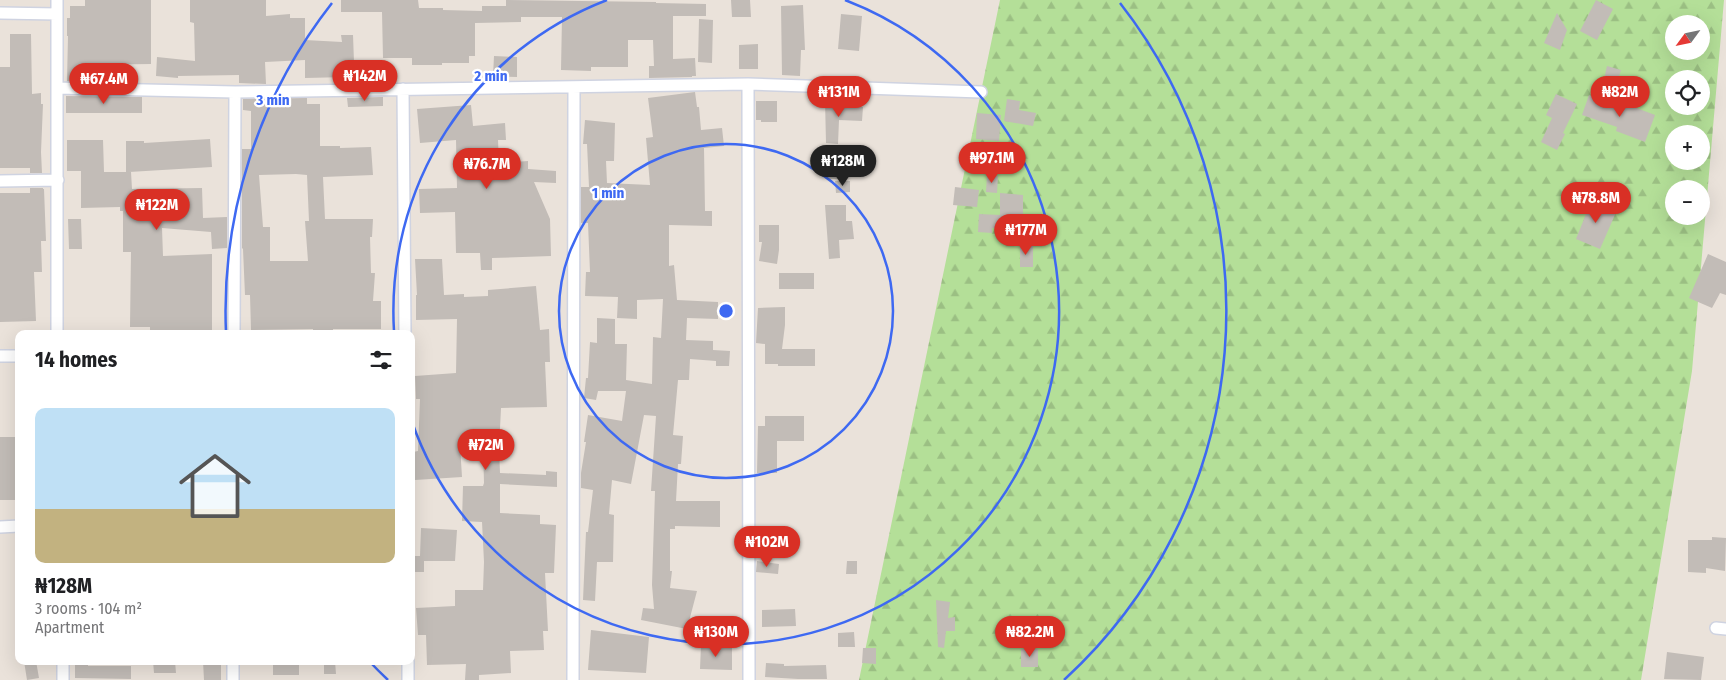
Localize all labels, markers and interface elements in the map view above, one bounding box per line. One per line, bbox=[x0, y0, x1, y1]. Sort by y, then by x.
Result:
north arrow bbox=[1665, 15, 1710, 60]
map controls bbox=[1665, 15, 1710, 225]
pin: ₦142M bbox=[330, 59, 400, 102]
pin: ₦67.4M bbox=[63, 62, 145, 105]
text: ₦142M bbox=[343, 66, 387, 85]
text: 2 min bbox=[473, 67, 508, 85]
text: ₦67.4M bbox=[80, 69, 128, 88]
button: locate bbox=[1665, 70, 1710, 115]
pin: ₦131M bbox=[804, 76, 874, 118]
pin: ₦82M bbox=[1590, 76, 1650, 118]
text: ₦131M bbox=[818, 82, 860, 101]
text: ₦82M bbox=[1602, 82, 1638, 101]
text: 3 min bbox=[255, 91, 290, 109]
button: + bbox=[1665, 125, 1710, 170]
pin: ₦97.1M bbox=[951, 142, 1033, 184]
pin: ₦128M bbox=[808, 144, 878, 187]
pin: ₦76.7M bbox=[446, 148, 528, 190]
text: ₦97.1M bbox=[970, 148, 1014, 167]
text: ₦128M bbox=[821, 151, 865, 170]
text: ₦76.7M bbox=[464, 154, 510, 173]
button: − bbox=[1665, 180, 1710, 225]
pin: ₦78.8M bbox=[1555, 182, 1637, 224]
text: 1 min bbox=[592, 184, 624, 202]
pin: ₦122M bbox=[122, 188, 192, 231]
text: ₦78.8M bbox=[1572, 188, 1620, 207]
text: ₦122M bbox=[136, 195, 178, 214]
pin: ₦177M bbox=[991, 214, 1061, 256]
text: ₦177M bbox=[1005, 220, 1047, 239]
centre of rings bbox=[717, 302, 735, 320]
icon: filters bbox=[367, 346, 395, 374]
text: 14 homes bbox=[35, 347, 117, 373]
pin: ₦72M bbox=[456, 428, 516, 471]
text: ₦72M bbox=[468, 435, 504, 454]
icon: home bbox=[170, 441, 260, 531]
pin: ₦102M bbox=[732, 526, 802, 568]
text: ₦102M bbox=[745, 532, 789, 551]
text: ₦128M bbox=[35, 573, 92, 599]
text: 3 rooms · 104 m² bbox=[35, 599, 142, 618]
pin: ₦130M bbox=[681, 616, 751, 658]
pin: ₦82.2M bbox=[989, 616, 1071, 658]
text: Apartment bbox=[35, 618, 104, 637]
text: ₦130M bbox=[694, 622, 738, 641]
text: ₦82.2M bbox=[1006, 622, 1054, 641]

